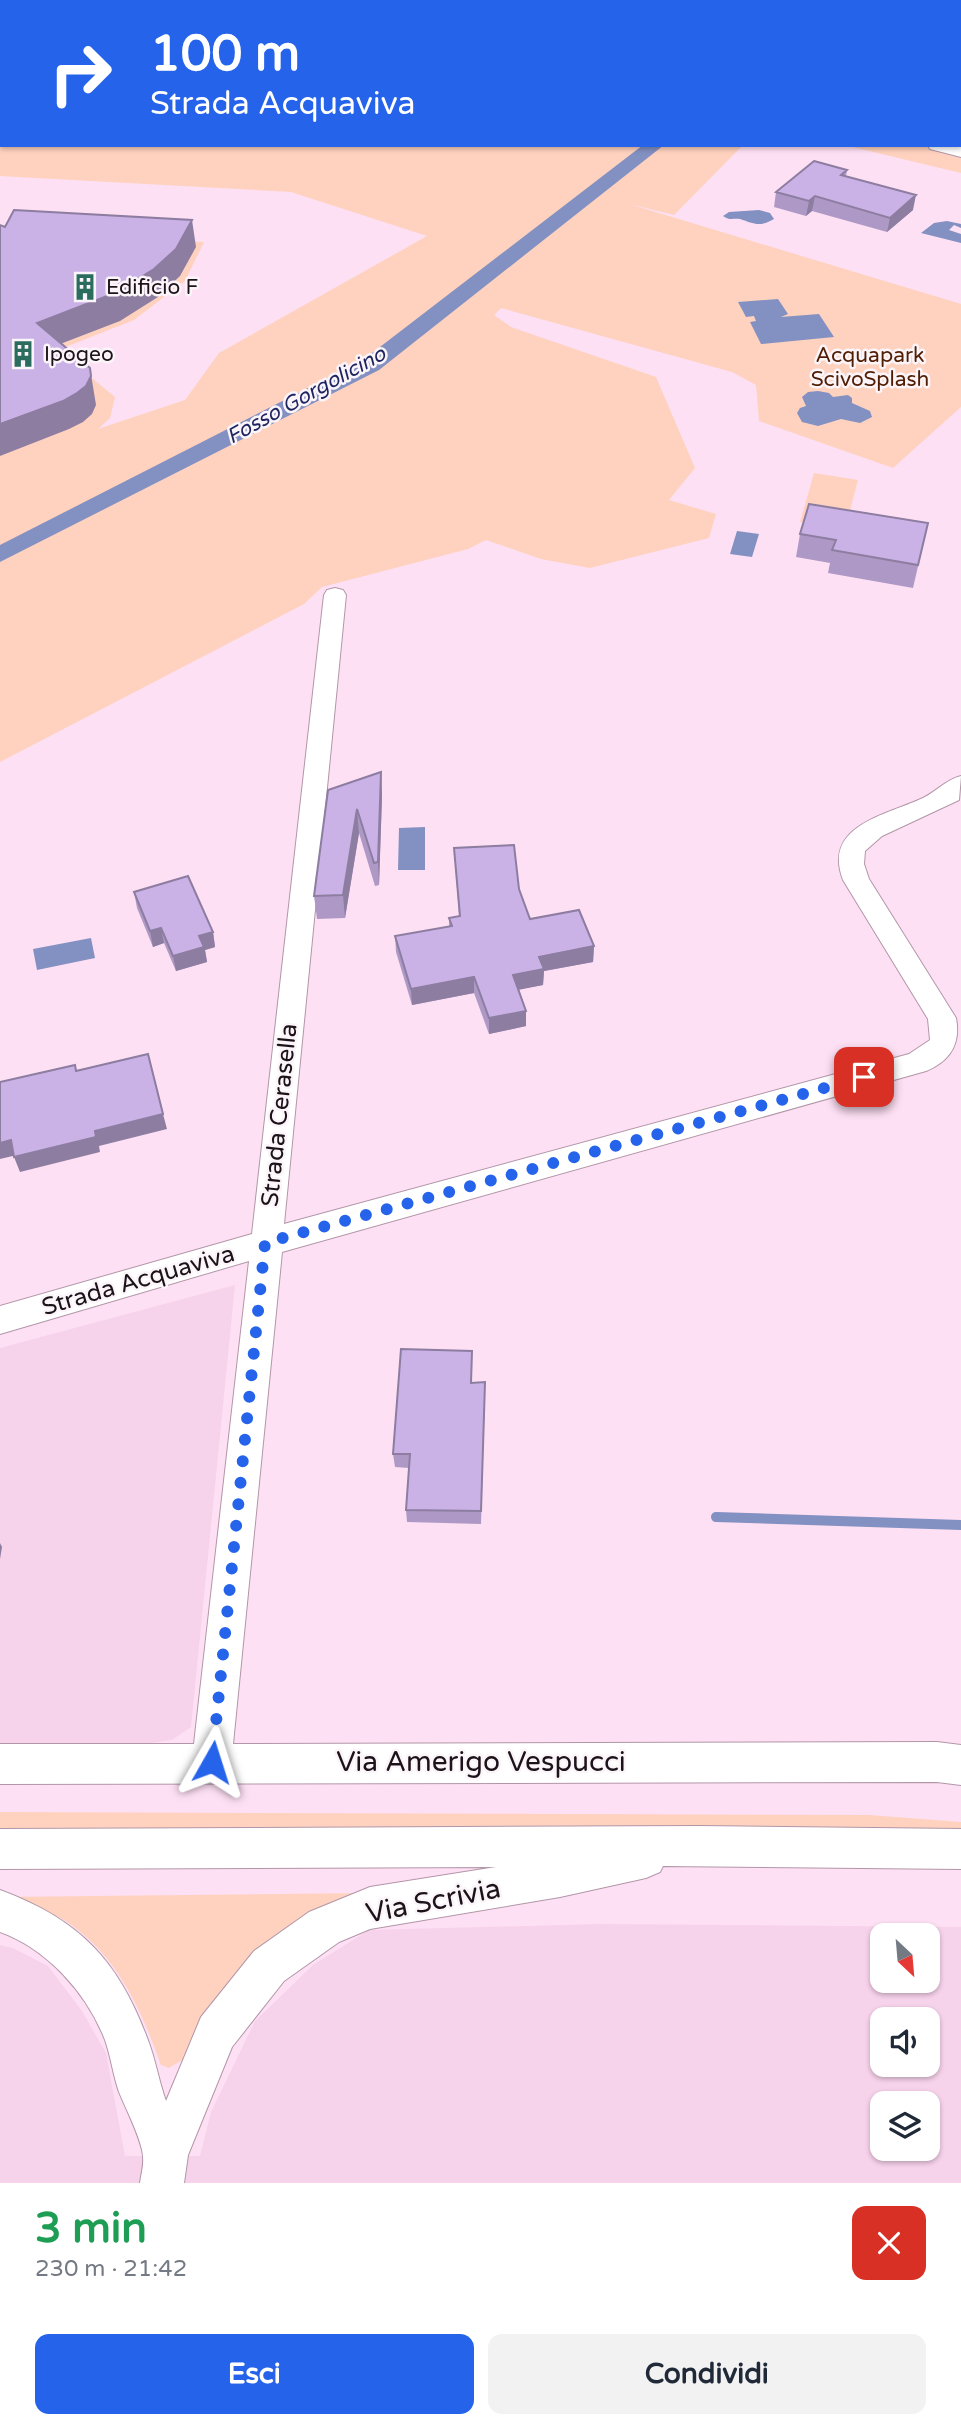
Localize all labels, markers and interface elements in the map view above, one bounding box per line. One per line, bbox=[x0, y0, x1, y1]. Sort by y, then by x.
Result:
text: 100 m bbox=[150, 25, 300, 84]
icon: right bbox=[35, 28, 126, 119]
text: Strada Acquaviva bbox=[150, 85, 415, 123]
building icon: Edificio F bbox=[70, 272, 100, 302]
place label: Edificio F bbox=[106, 275, 199, 300]
building icon: Ipogeo bbox=[8, 339, 38, 369]
water label: Fosso Gorgolicino bbox=[222, 341, 391, 450]
place label: Ipogeo bbox=[44, 342, 114, 367]
park label: Acquapark ScivoSplash bbox=[811, 343, 929, 392]
street label: Strada Cerasella bbox=[255, 1022, 304, 1208]
pin bbox=[834, 1047, 894, 1107]
icon: arrive bbox=[845, 1058, 883, 1096]
street label: Strada Acquaviva bbox=[38, 1239, 238, 1322]
position arrow bbox=[175, 1725, 249, 1799]
street label: Via Amerigo Vespucci bbox=[336, 1745, 626, 1779]
street label: Via Scrivia bbox=[363, 1871, 503, 1931]
north arrow bbox=[870, 1923, 940, 1993]
map controls bbox=[870, 1923, 940, 2161]
button: sound bbox=[870, 2007, 940, 2077]
button: layers bbox=[870, 2091, 940, 2161]
text: 3 min bbox=[35, 2203, 147, 2254]
button: close bbox=[852, 2206, 926, 2280]
text: 230 m · 21:42 bbox=[35, 2255, 187, 2283]
button: Esci bbox=[35, 2334, 474, 2414]
button: Condividi bbox=[488, 2334, 926, 2414]

